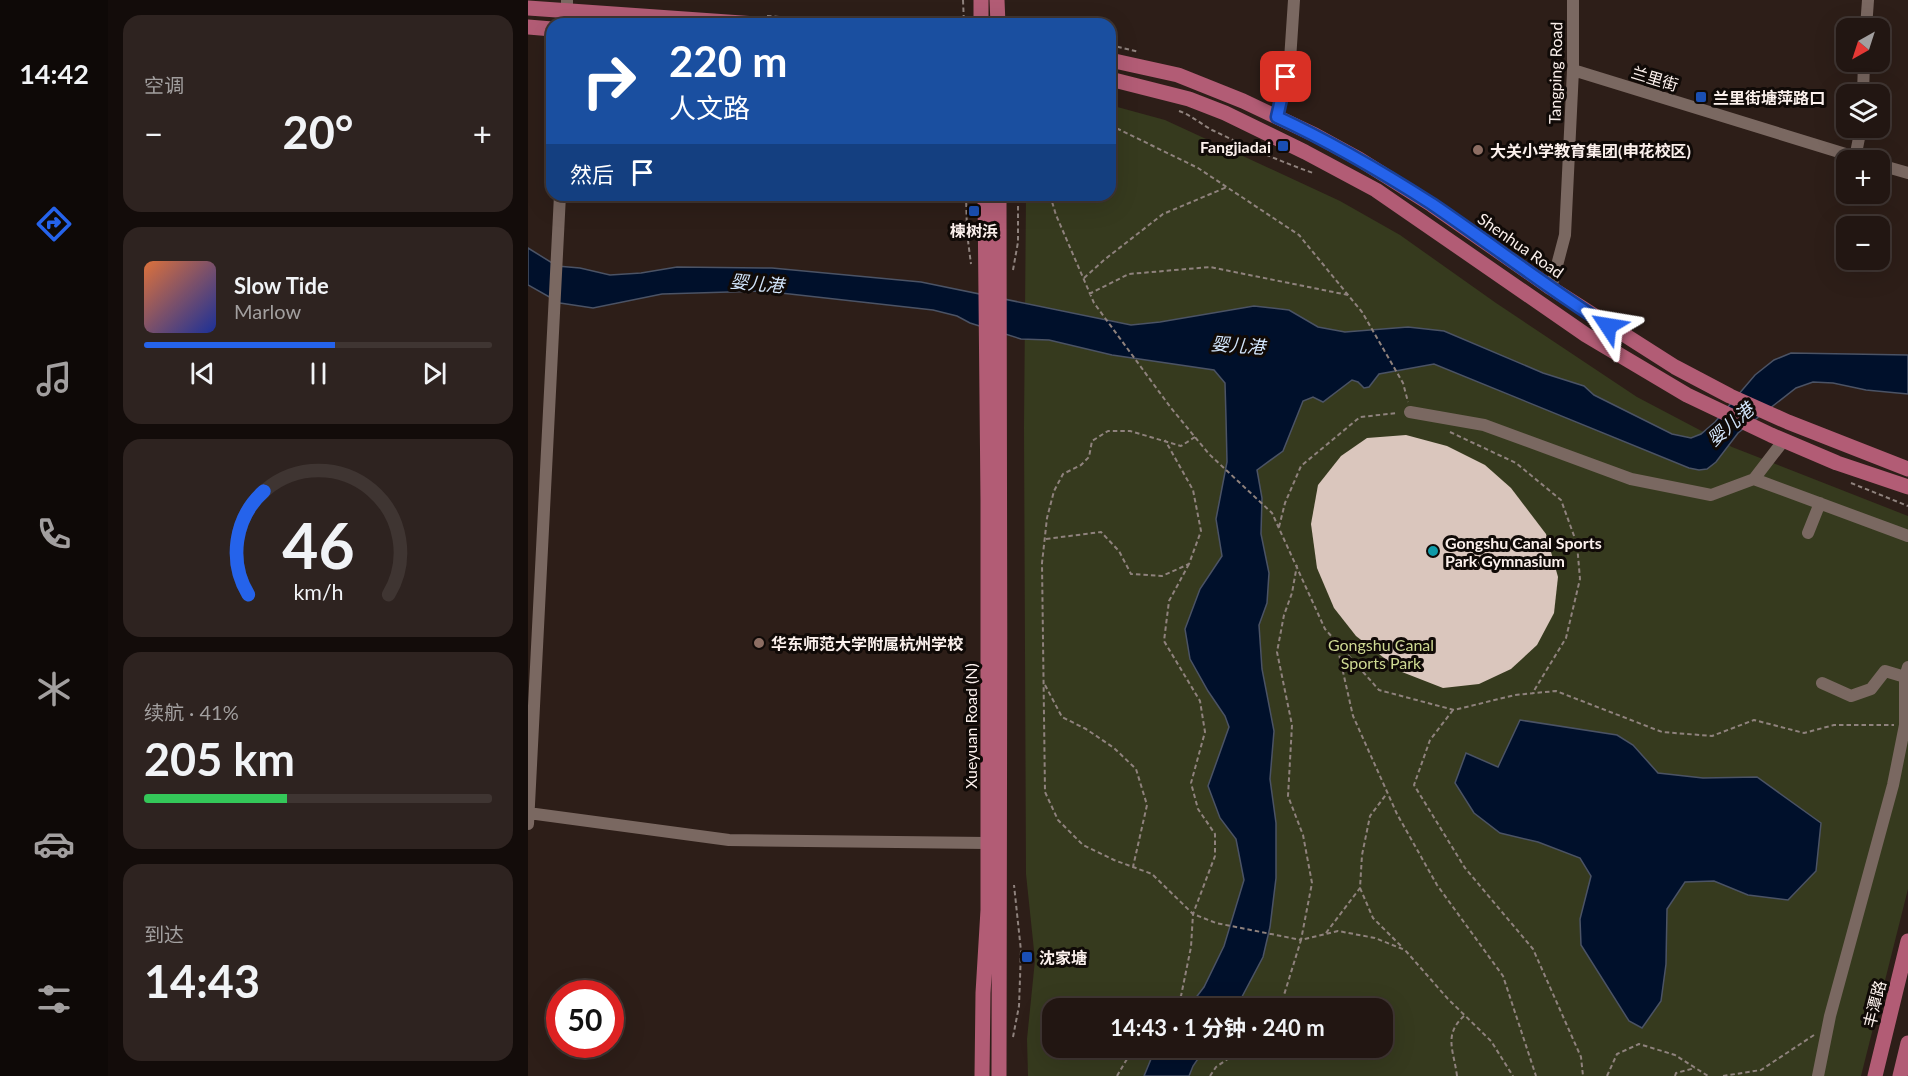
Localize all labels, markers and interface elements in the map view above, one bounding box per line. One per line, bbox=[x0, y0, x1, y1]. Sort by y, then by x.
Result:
north arrow bbox=[1836, 18, 1890, 72]
map controls bbox=[1836, 18, 1890, 270]
street label: Tangping Road bbox=[1545, 22, 1565, 124]
text: 220 m bbox=[669, 36, 787, 86]
icon: right bbox=[570, 42, 648, 120]
pin bbox=[1260, 51, 1311, 102]
text: 14:42 bbox=[19, 57, 89, 90]
icon: arrive bbox=[1269, 60, 1302, 93]
street label: 兰里街 bbox=[1629, 62, 1681, 94]
text: 空调 bbox=[144, 73, 184, 97]
button: layers bbox=[1836, 84, 1890, 138]
place label: 兰里街塘萍路口 bbox=[1713, 88, 1825, 107]
marker: 兰里街塘萍路口 bbox=[1694, 90, 1708, 104]
text: 人文路 bbox=[669, 91, 750, 124]
text: 20° bbox=[283, 105, 353, 159]
text: − bbox=[144, 113, 163, 153]
text: + bbox=[473, 113, 492, 153]
place label: Fangjiadai bbox=[1200, 137, 1271, 156]
marker: Fangjiadai bbox=[1276, 139, 1290, 153]
place label: 大关小学教育集团(申花校区) bbox=[1490, 141, 1691, 160]
marker: 大关小学教育集团(申花校区) bbox=[1471, 143, 1485, 157]
button: + bbox=[1836, 150, 1890, 204]
icon: arrive bbox=[626, 156, 659, 189]
text: 然后 bbox=[570, 161, 614, 188]
icon: directions bbox=[33, 203, 75, 245]
marker: 楝树浜 bbox=[967, 204, 981, 218]
street label: Shenhua Road bbox=[1474, 208, 1568, 282]
button: − bbox=[1836, 216, 1890, 270]
place label: 楝树浜 bbox=[950, 221, 998, 240]
water label: 婴儿港 bbox=[729, 270, 788, 297]
text: Slow Tide bbox=[234, 272, 329, 299]
position arrow bbox=[1576, 294, 1640, 358]
text: Marlow bbox=[234, 299, 301, 323]
water label: 婴儿港 bbox=[1210, 332, 1269, 358]
icon: previous bbox=[186, 357, 219, 390]
icon: pause bbox=[302, 357, 335, 390]
icon: next bbox=[418, 357, 451, 390]
icon: music bbox=[33, 358, 75, 400]
water label: 婴儿港 bbox=[1702, 396, 1760, 450]
text: 46 bbox=[282, 507, 354, 582]
icon: phone bbox=[33, 513, 75, 555]
place label: Gongshu Canal Sports Park Gymnasium bbox=[1445, 533, 1602, 570]
marker: Gongshu Canal Sports Park Gymnasium bbox=[1426, 544, 1440, 558]
text: km/h bbox=[293, 579, 343, 605]
place label: 华东师范大学附属杭州学校 bbox=[771, 634, 964, 653]
park label: Gongshu Canal Sports Park bbox=[1328, 635, 1434, 672]
marker: 华东师范大学附属杭州学校 bbox=[752, 636, 766, 650]
street label: Xueyuan Road (N) bbox=[961, 663, 980, 789]
icon: climate bbox=[33, 668, 75, 710]
text: 续航 · 41% bbox=[144, 700, 239, 724]
text: 205 km bbox=[144, 732, 295, 786]
icon: car bbox=[33, 823, 75, 865]
text: 到达 bbox=[144, 922, 184, 946]
place label: 沈家塘 bbox=[1039, 948, 1087, 967]
marker: 沈家塘 bbox=[1020, 950, 1034, 964]
text: 14:43 bbox=[144, 954, 260, 1008]
icon: filters bbox=[33, 978, 75, 1020]
street label: 丰潭路 bbox=[1859, 978, 1889, 1030]
speed limit sign: 50 bbox=[546, 980, 624, 1058]
text: 14:43 · 1 分钟 · 240 m bbox=[1110, 1014, 1325, 1041]

